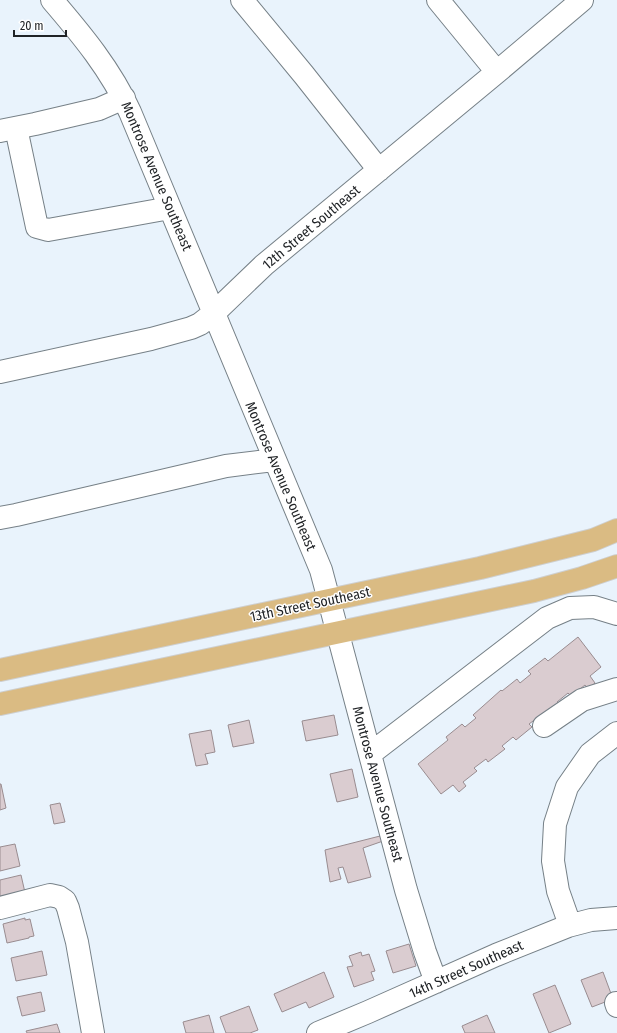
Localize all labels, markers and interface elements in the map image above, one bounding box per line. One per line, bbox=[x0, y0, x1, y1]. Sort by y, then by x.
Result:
scale bar bbox=[14, 12, 66, 38]
text: 20 m bbox=[20, 19, 44, 33]
street label: Montrose Avenue Southeast bbox=[117, 99, 196, 254]
street label: 12th Street Southeast bbox=[259, 181, 364, 273]
street label: Montrose Avenue Southeast bbox=[241, 399, 320, 554]
street label: 13th Street Southeast bbox=[248, 583, 372, 626]
street label: Montrose Avenue Southeast bbox=[349, 704, 407, 864]
street label: 14th Street Southeast bbox=[407, 937, 526, 1002]

